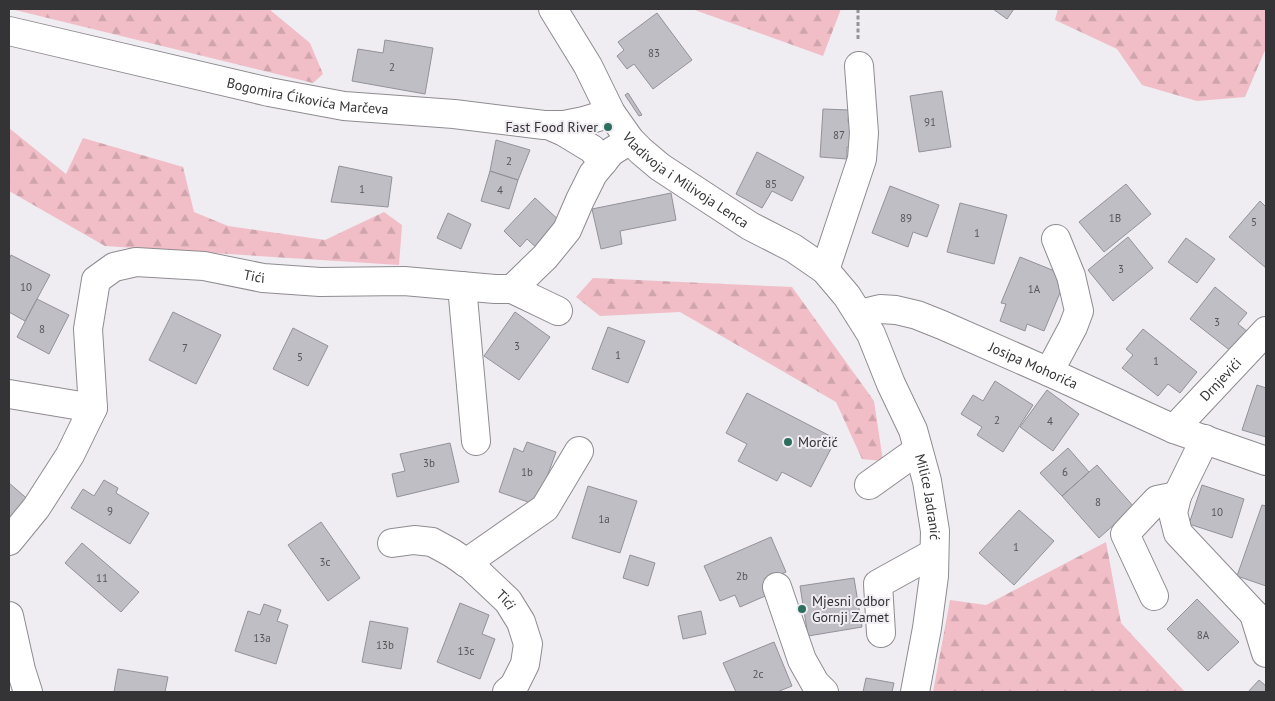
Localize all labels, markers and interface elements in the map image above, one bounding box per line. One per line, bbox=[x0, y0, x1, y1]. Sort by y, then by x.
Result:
house number: 83 bbox=[648, 46, 660, 60]
house number: 2 bbox=[389, 60, 395, 74]
street label: Bogomira Ćikovića Marčeva bbox=[225, 73, 389, 118]
house number: 91 bbox=[924, 115, 936, 129]
place label: Fast Food River bbox=[505, 118, 598, 136]
marker: Fast Food River bbox=[602, 121, 614, 133]
street label: Vladivoja i Milivoja Lenca bbox=[618, 128, 752, 232]
house number: 87 bbox=[833, 128, 845, 142]
house number: 2 bbox=[506, 154, 512, 168]
house number: 85 bbox=[765, 177, 777, 191]
house number: 1 bbox=[359, 182, 365, 196]
house number: 4 bbox=[497, 183, 503, 197]
house number: 89 bbox=[900, 211, 912, 225]
house number: 1B bbox=[1109, 211, 1121, 225]
house number: 5 bbox=[1251, 215, 1257, 229]
house number: 1 bbox=[974, 226, 980, 240]
house number: 3 bbox=[1118, 262, 1124, 276]
street label: Tići bbox=[242, 265, 266, 287]
house number: 10 bbox=[20, 280, 32, 294]
house number: 1A bbox=[1028, 282, 1041, 296]
house number: 3 bbox=[1214, 315, 1220, 329]
house number: 8 bbox=[39, 322, 45, 336]
street label: Josipa Mohorića bbox=[985, 337, 1081, 393]
house number: 3 bbox=[514, 339, 520, 353]
house number: 7 bbox=[182, 341, 188, 355]
house number: 1 bbox=[615, 348, 621, 362]
house number: 5 bbox=[297, 350, 303, 364]
house number: 1 bbox=[1153, 354, 1159, 368]
street label: Drnjevići bbox=[1196, 354, 1245, 405]
house number: 2 bbox=[994, 413, 1000, 427]
house number: 4 bbox=[1047, 414, 1053, 428]
place label: Morčić bbox=[798, 433, 838, 451]
marker: Morčić bbox=[782, 436, 794, 448]
street label: Milice Jadranić bbox=[911, 452, 944, 540]
house number: 3b bbox=[423, 456, 435, 470]
house number: 1b bbox=[521, 465, 533, 479]
house number: 6 bbox=[1062, 465, 1068, 479]
house number: 8 bbox=[1095, 495, 1101, 509]
house number: 9 bbox=[107, 504, 113, 518]
house number: 10 bbox=[1211, 505, 1223, 519]
house number: 1a bbox=[598, 512, 610, 526]
house number: 1 bbox=[1013, 540, 1019, 554]
house number: 3c bbox=[320, 555, 331, 569]
house number: 2b bbox=[736, 569, 748, 583]
house number: 11 bbox=[96, 571, 108, 585]
street label: Tići bbox=[492, 586, 520, 613]
place label: Mjesni odbor Gornji Zamet bbox=[812, 592, 890, 626]
marker: Mjesni odbor Gornji Zamet bbox=[796, 603, 808, 615]
house number: 8A bbox=[1197, 628, 1210, 642]
house number: 13a bbox=[253, 631, 271, 645]
house number: 13b bbox=[376, 638, 394, 652]
house number: 13c bbox=[458, 644, 475, 658]
house number: 2c bbox=[753, 667, 764, 681]

